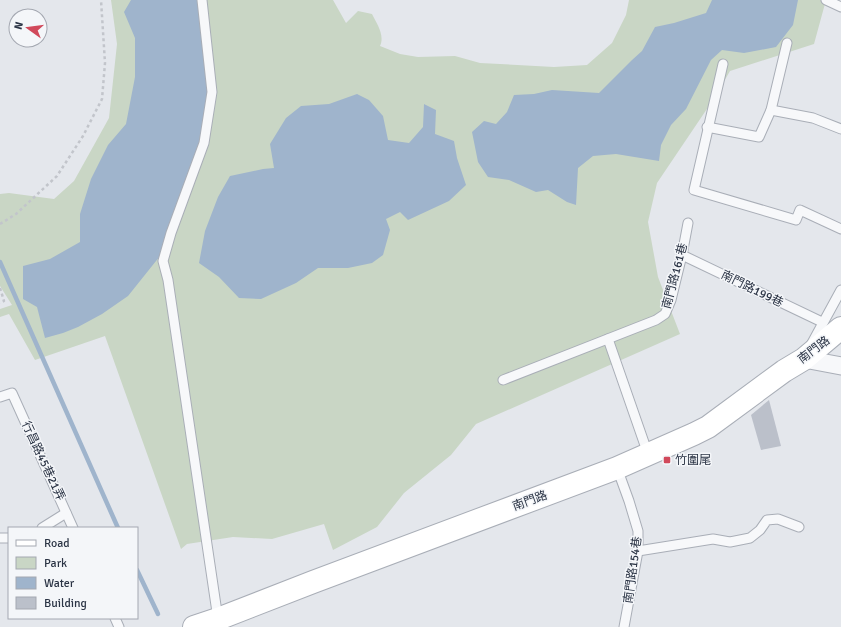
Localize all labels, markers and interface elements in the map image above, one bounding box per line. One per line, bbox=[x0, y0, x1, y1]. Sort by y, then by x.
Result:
north arrow bbox=[8, 8, 48, 48]
text: N bbox=[12, 20, 26, 31]
street label: 南門路161巷 bbox=[659, 241, 691, 311]
street label: 南門路199巷 bbox=[718, 267, 786, 311]
street label: 南門路 bbox=[795, 333, 833, 367]
street label: 行昌路45巷21弄 bbox=[18, 419, 68, 503]
place label: 竹圍尾 bbox=[675, 453, 711, 468]
marker: 竹圍尾 bbox=[662, 455, 672, 465]
street label: 南門路 bbox=[511, 488, 549, 514]
legend bbox=[8, 527, 138, 619]
text: Road bbox=[44, 536, 70, 551]
street label: 南門路154巷 bbox=[621, 536, 645, 604]
text: Park bbox=[44, 556, 67, 571]
text: Water bbox=[44, 576, 75, 591]
text: Building bbox=[44, 596, 87, 611]

